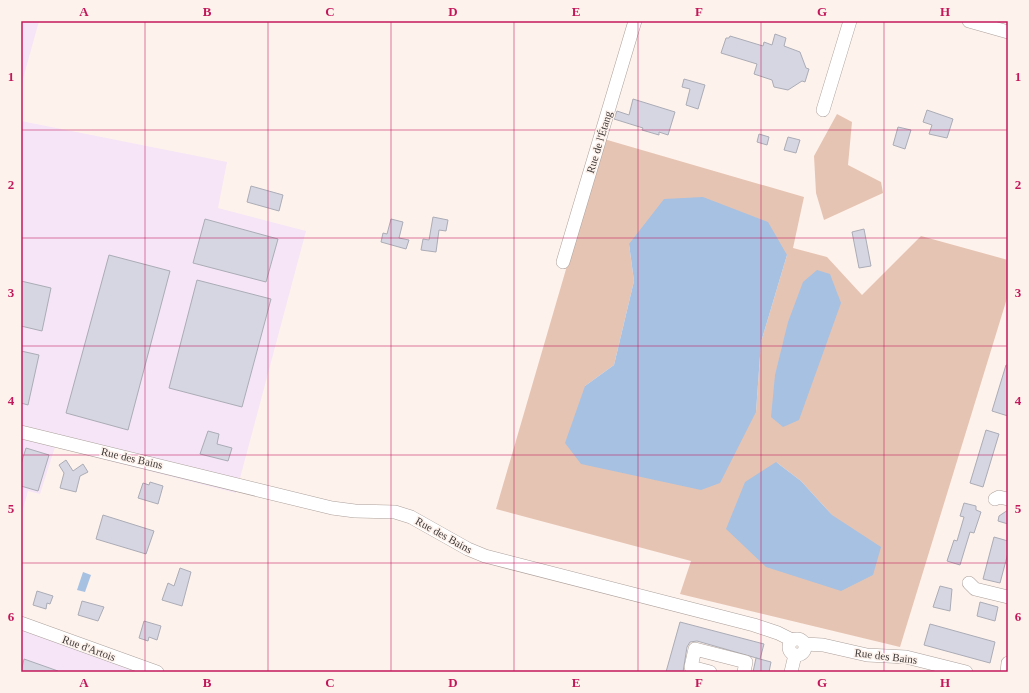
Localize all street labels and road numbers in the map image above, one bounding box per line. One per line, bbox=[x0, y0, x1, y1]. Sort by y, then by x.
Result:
street label: Rue de l'Étang bbox=[584, 109, 614, 175]
street label: Rue des Bains bbox=[100, 445, 164, 471]
street label: Rue des Bains bbox=[414, 514, 474, 556]
street label: Rue d'Artois bbox=[61, 633, 117, 663]
street label: Rue des Bains bbox=[854, 646, 918, 666]

